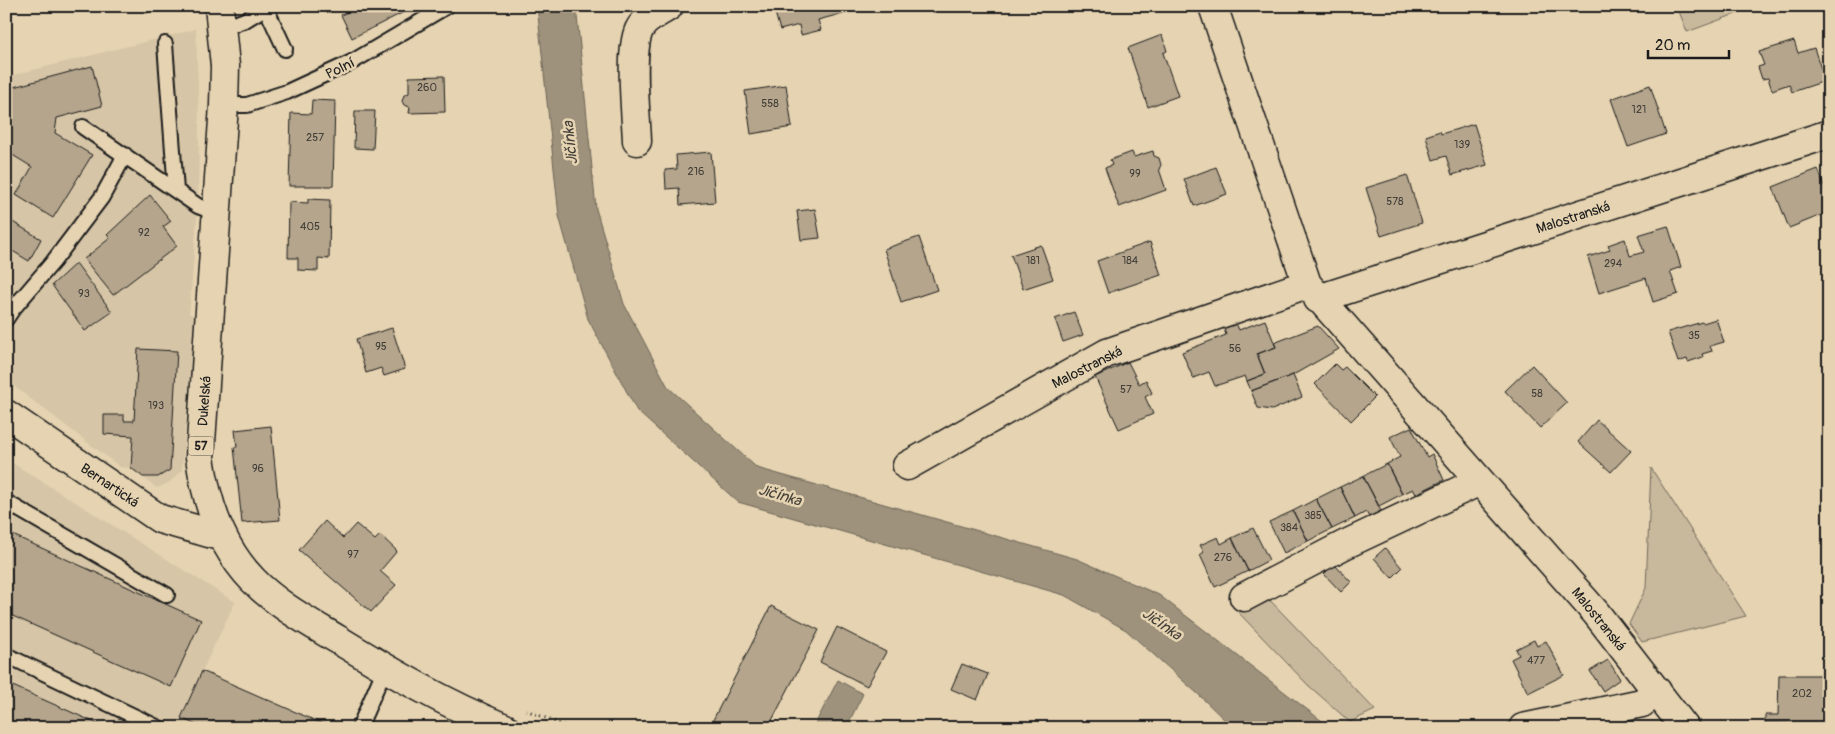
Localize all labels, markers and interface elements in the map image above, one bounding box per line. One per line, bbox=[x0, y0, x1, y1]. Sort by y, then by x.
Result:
scale bar bbox=[1648, 28, 1729, 60]
text: 20 m bbox=[1655, 36, 1690, 55]
street label: Polní bbox=[323, 54, 358, 83]
house number: 260 bbox=[417, 81, 437, 94]
house number: 558 bbox=[761, 97, 779, 110]
house number: 121 bbox=[1632, 103, 1646, 116]
water label: Jičínka bbox=[559, 119, 582, 166]
house number: 257 bbox=[306, 131, 324, 144]
house number: 139 bbox=[1454, 138, 1470, 151]
house number: 216 bbox=[688, 165, 704, 178]
house number: 99 bbox=[1129, 167, 1141, 180]
house number: 578 bbox=[1386, 195, 1404, 208]
street label: Malostranská bbox=[1534, 198, 1612, 237]
house number: 405 bbox=[300, 220, 320, 233]
house number: 92 bbox=[138, 226, 150, 239]
house number: 181 bbox=[1026, 254, 1040, 267]
house number: 184 bbox=[1122, 254, 1139, 267]
house number: 294 bbox=[1604, 257, 1623, 270]
house number: 93 bbox=[78, 287, 90, 300]
house number: 35 bbox=[1688, 329, 1700, 342]
house number: 95 bbox=[375, 340, 387, 353]
street label: Malostranská bbox=[1049, 342, 1125, 392]
house number: 56 bbox=[1229, 342, 1241, 355]
street label: Dukelská bbox=[194, 375, 215, 427]
house number: 57 bbox=[1120, 383, 1132, 396]
house number: 58 bbox=[1531, 387, 1543, 400]
house number: 193 bbox=[148, 399, 164, 412]
road number: 57 bbox=[188, 436, 214, 456]
street label: Bernartická bbox=[77, 460, 142, 511]
house number: 96 bbox=[252, 462, 264, 475]
water label: Jičínka bbox=[756, 480, 804, 511]
house number: 385 bbox=[1304, 509, 1322, 522]
house number: 384 bbox=[1280, 521, 1299, 534]
house number: 97 bbox=[347, 548, 359, 561]
house number: 276 bbox=[1214, 551, 1232, 564]
street label: Malostranská bbox=[1568, 584, 1629, 654]
water label: Jičínka bbox=[1138, 604, 1186, 645]
house number: 477 bbox=[1527, 654, 1545, 667]
house number: 202 bbox=[1792, 687, 1812, 700]

